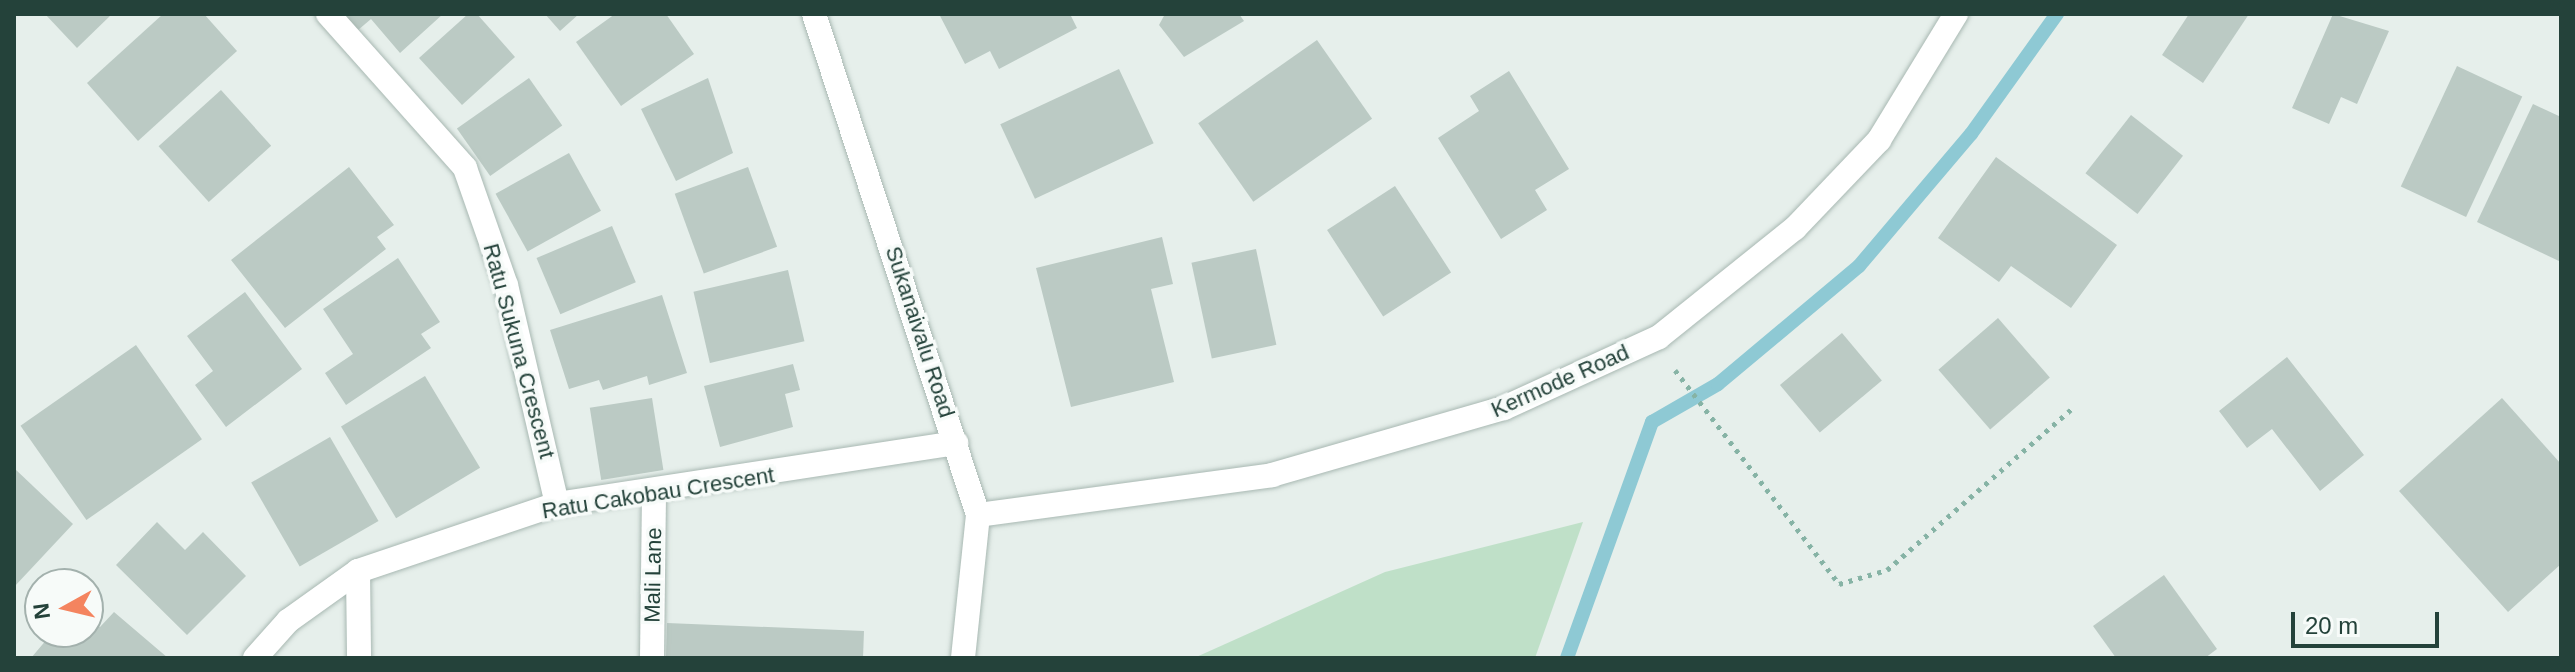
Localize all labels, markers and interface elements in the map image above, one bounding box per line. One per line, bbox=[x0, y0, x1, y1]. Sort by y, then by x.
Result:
street label: Ratu Sukuna Crescent bbox=[478, 241, 560, 461]
street label: Sukanaivalu Road bbox=[880, 243, 960, 421]
street label: Kermode Road bbox=[1487, 339, 1633, 423]
street label: Ratu Cakobau Crescent bbox=[540, 462, 776, 524]
street label: Mali Lane bbox=[639, 527, 667, 623]
north arrow bbox=[24, 568, 104, 648]
scale bar bbox=[2295, 596, 2443, 646]
text: N bbox=[28, 602, 55, 621]
text: 20 m bbox=[2305, 612, 2358, 639]

